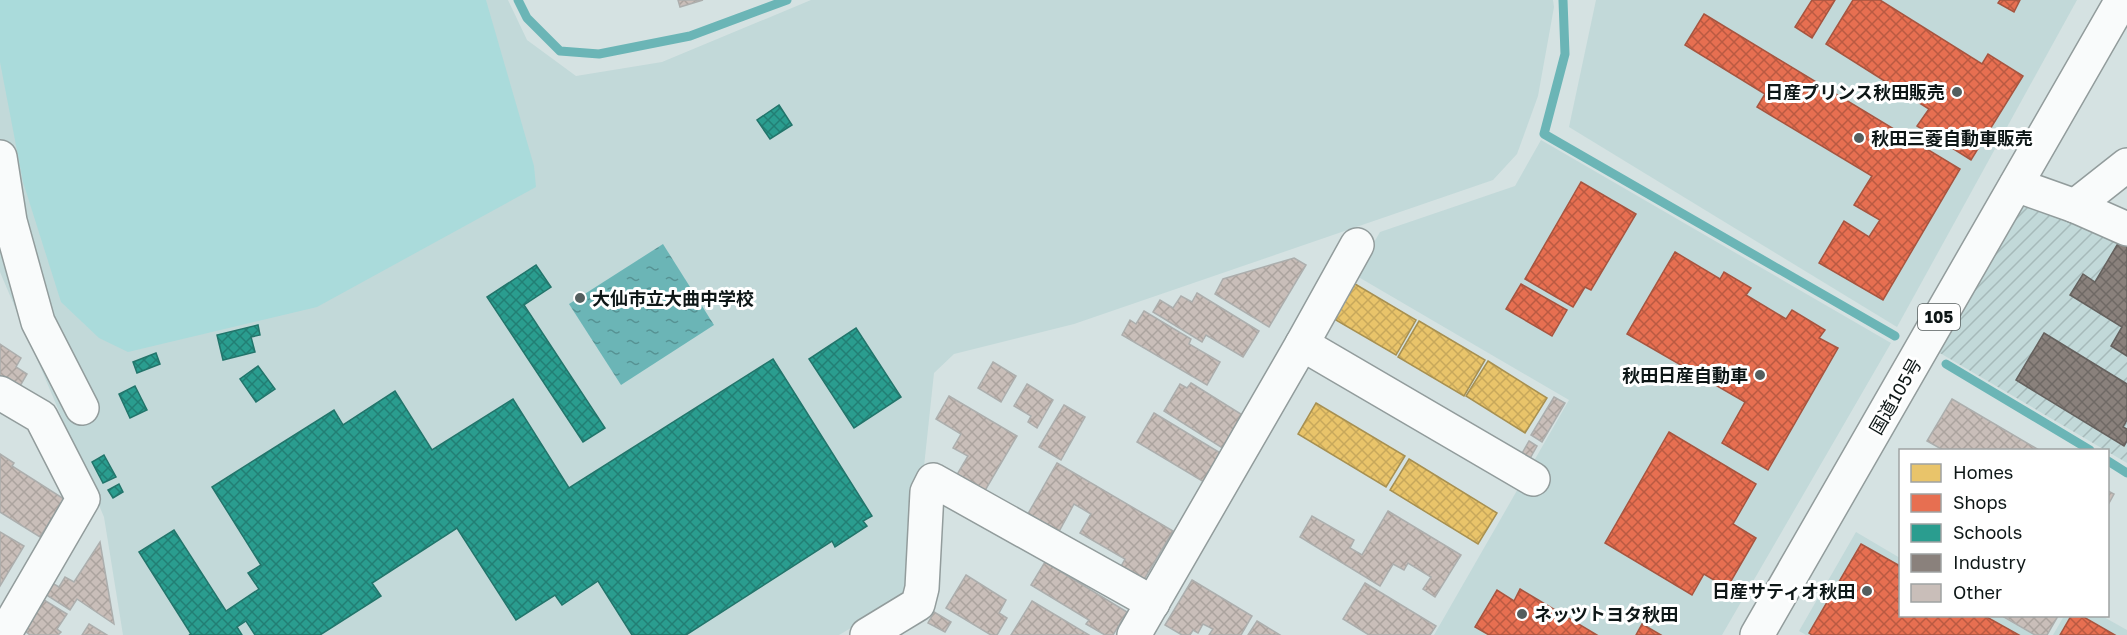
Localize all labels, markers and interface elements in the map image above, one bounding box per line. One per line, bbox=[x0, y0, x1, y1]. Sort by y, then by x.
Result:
place label: 日産プリンス秋田販売 bbox=[1765, 81, 1945, 103]
marker: 日産プリンス秋田販売 bbox=[1950, 85, 1964, 99]
place label: 秋田三菱自動車販売 bbox=[1871, 127, 2033, 149]
marker: 秋田三菱自動車販売 bbox=[1852, 131, 1866, 145]
place label: 大仙市立大曲中学校 bbox=[592, 287, 754, 309]
marker: 大仙市立大曲中学校 bbox=[573, 291, 587, 305]
road number: 105 bbox=[1918, 304, 1960, 330]
street label: 国道105号 bbox=[1864, 354, 1926, 438]
place label: 秋田日産自動車 bbox=[1622, 364, 1748, 386]
marker: 秋田日産自動車 bbox=[1753, 368, 1767, 382]
legend bbox=[1899, 449, 2109, 617]
text: Homes bbox=[1953, 461, 2013, 483]
text: Shops bbox=[1953, 491, 2007, 513]
text: Schools bbox=[1953, 521, 2022, 543]
text: Industry bbox=[1953, 551, 2026, 573]
place label: 日産サティオ秋田 bbox=[1712, 580, 1855, 602]
text: Other bbox=[1953, 581, 2002, 603]
marker: 日産サティオ秋田 bbox=[1860, 584, 1874, 598]
place label: ネッツトヨタ秋田 bbox=[1534, 603, 1678, 625]
marker: ネッツトヨタ秋田 bbox=[1515, 607, 1529, 621]

